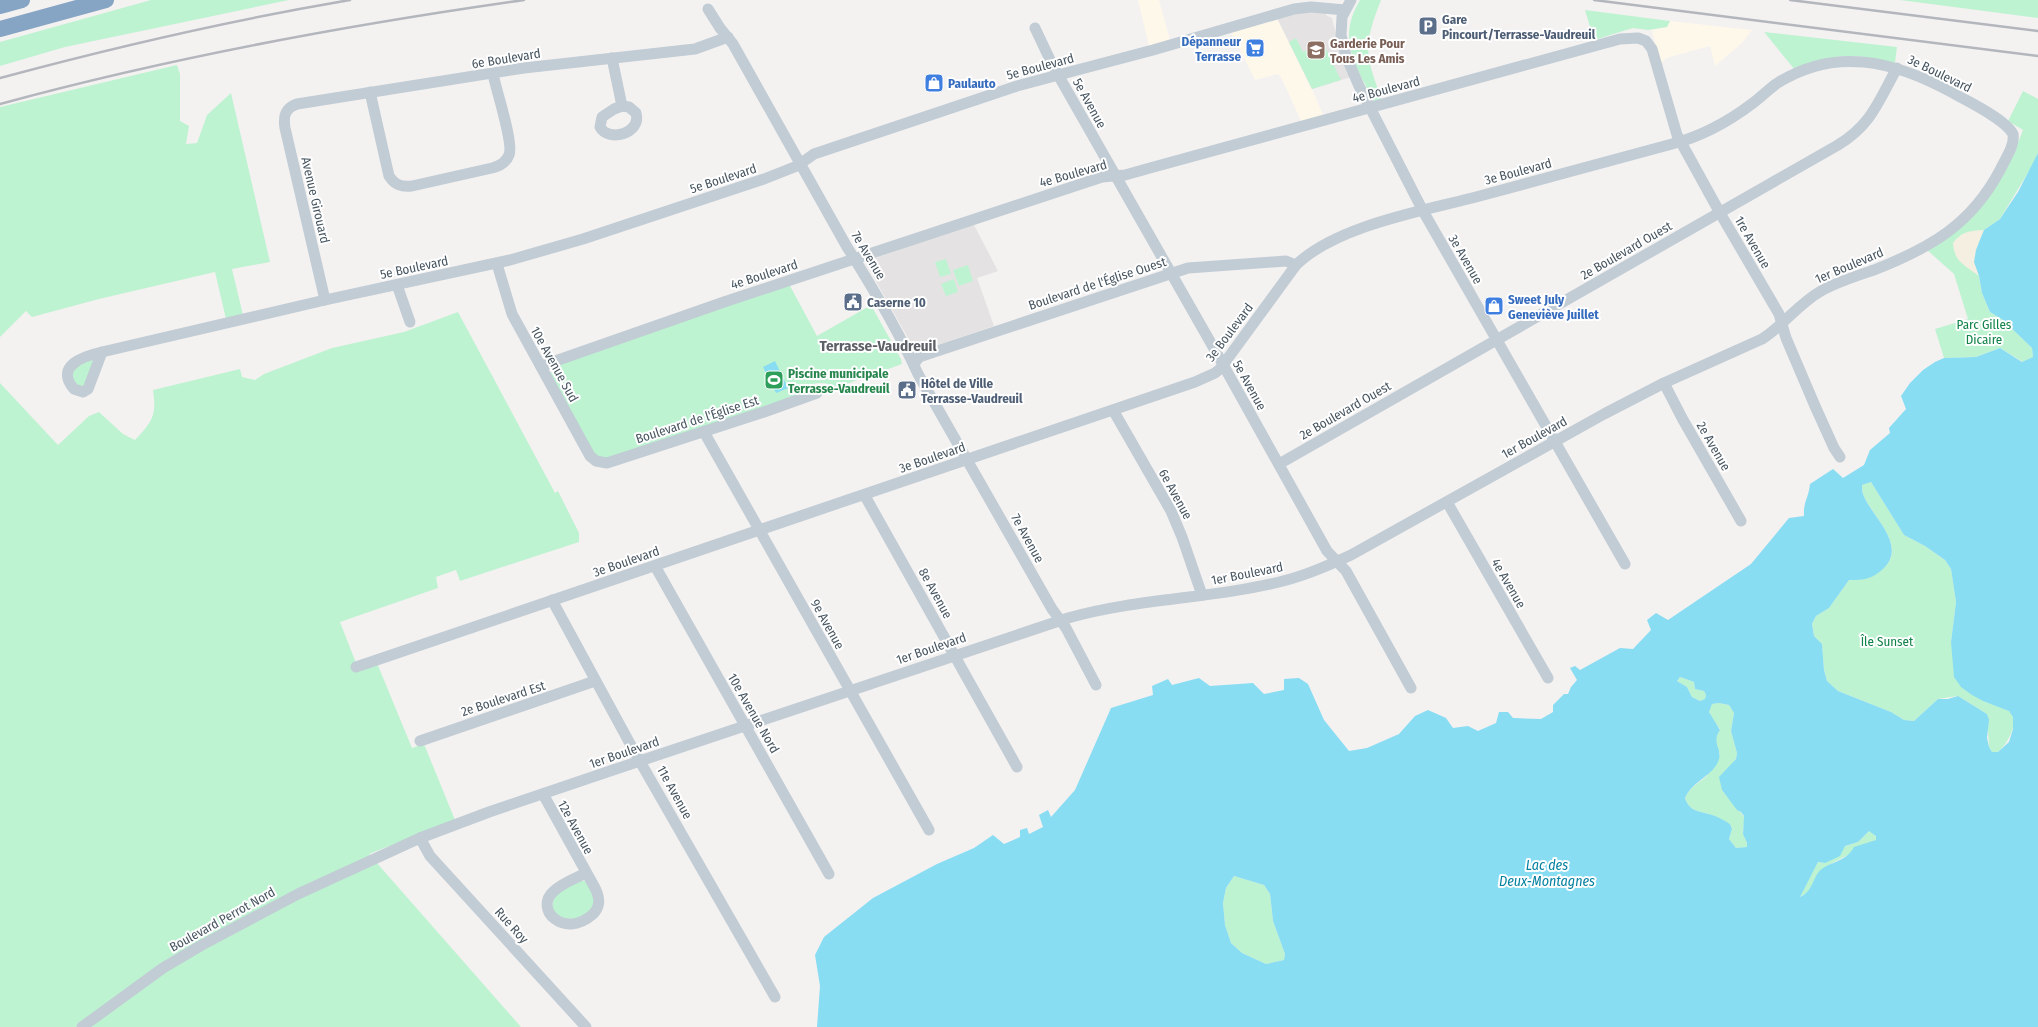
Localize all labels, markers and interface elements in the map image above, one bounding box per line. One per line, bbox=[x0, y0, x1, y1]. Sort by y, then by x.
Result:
place label: Gare Pincourt/Terrasse-Vaudreuil bbox=[1442, 12, 1596, 42]
parking icon: Gare Pincourt/Terrasse-Vaudreuil bbox=[1417, 15, 1439, 37]
place label: Dépanneur Terrasse bbox=[1182, 34, 1241, 64]
place label: Garderie Pour Tous Les Amis bbox=[1330, 36, 1405, 66]
supermarket icon: Dépanneur Terrasse bbox=[1244, 37, 1266, 59]
school or university icon: Garderie Pour Tous Les Amis bbox=[1305, 39, 1327, 61]
street label: 6e Boulevard bbox=[471, 46, 542, 71]
street label: 5e Boulevard bbox=[1005, 50, 1075, 83]
street label: 3e Boulevard bbox=[1906, 52, 1974, 95]
shop icon: Paulauto bbox=[923, 72, 945, 94]
street label: 4e Boulevard bbox=[1351, 73, 1422, 106]
place label: Paulauto bbox=[948, 76, 996, 91]
street label: 5e Avenue bbox=[1070, 76, 1109, 131]
street label: Avenue Girouard bbox=[298, 155, 333, 245]
street label: 3e Boulevard bbox=[1483, 155, 1553, 188]
street label: 4e Boulevard bbox=[1038, 157, 1109, 190]
street label: 5e Boulevard bbox=[688, 161, 758, 196]
street label: 1re Avenue bbox=[1732, 213, 1774, 271]
street label: 2e Boulevard Ouest bbox=[1578, 218, 1675, 283]
street label: 7e Avenue bbox=[848, 228, 889, 282]
street label: 3e Avenue bbox=[1445, 232, 1486, 287]
street label: 1er Boulevard bbox=[1813, 244, 1886, 287]
street label: 5e Boulevard bbox=[379, 253, 449, 282]
street label: Boulevard de l'Église Ouest bbox=[1026, 254, 1169, 313]
street label: 4e Boulevard bbox=[729, 257, 799, 292]
public building icon: Caserne 10 bbox=[842, 291, 864, 313]
place label: Sweet July Geneviève Juillet bbox=[1508, 292, 1599, 322]
place label: Caserne 10 bbox=[867, 295, 926, 310]
shop icon: Sweet July Geneviève Juillet bbox=[1483, 295, 1505, 317]
street label: 3e Boulevard bbox=[1203, 300, 1256, 364]
park label: Parc Gilles Dicaire bbox=[1957, 317, 2012, 347]
street label: 10e Avenue Sud bbox=[528, 324, 581, 404]
district label: Terrasse-Vaudreuil bbox=[819, 337, 937, 355]
street label: 5e Avenue bbox=[1230, 358, 1269, 413]
place label: Piscine municipale Terrasse-Vaudreuil bbox=[788, 366, 890, 396]
sports icon: Piscine municipale Terrasse-Vaudreuil bbox=[763, 369, 785, 391]
place label: Hôtel de Ville Terrasse-Vaudreuil bbox=[921, 376, 1023, 406]
street label: 2e Boulevard Ouest bbox=[1297, 378, 1394, 443]
public building icon: Hôtel de Ville Terrasse-Vaudreuil bbox=[896, 379, 918, 401]
street label: Boulevard de l'Église Est bbox=[634, 392, 761, 446]
street label: 1er Boulevard bbox=[1499, 413, 1570, 462]
street label: 2e Avenue bbox=[1694, 419, 1734, 473]
street label: 3e Boulevard bbox=[897, 439, 967, 476]
street label: 6e Avenue bbox=[1156, 467, 1195, 522]
street label: 7e Avenue bbox=[1008, 511, 1047, 565]
street label: 3e Boulevard bbox=[591, 543, 661, 580]
street label: 4e Avenue bbox=[1488, 556, 1529, 611]
street label: 1er Boulevard bbox=[1210, 559, 1284, 588]
street label: 8e Avenue bbox=[916, 566, 955, 621]
street label: 9e Avenue bbox=[808, 597, 847, 652]
street label: 1er Boulevard bbox=[894, 630, 968, 667]
park label: Île Sunset bbox=[1860, 634, 1914, 649]
street label: 10e Avenue Nord bbox=[725, 671, 782, 756]
street label: 2e Boulevard Est bbox=[459, 678, 548, 719]
street label: 1er Boulevard bbox=[587, 734, 661, 771]
street label: 11e Avenue bbox=[654, 763, 695, 821]
street label: 12e Avenue bbox=[555, 798, 596, 857]
water label: Lac des Deux-Montagnes bbox=[1499, 857, 1595, 890]
street label: Boulevard Perrot Nord bbox=[167, 884, 278, 955]
street label: Rue Roy bbox=[492, 904, 532, 946]

